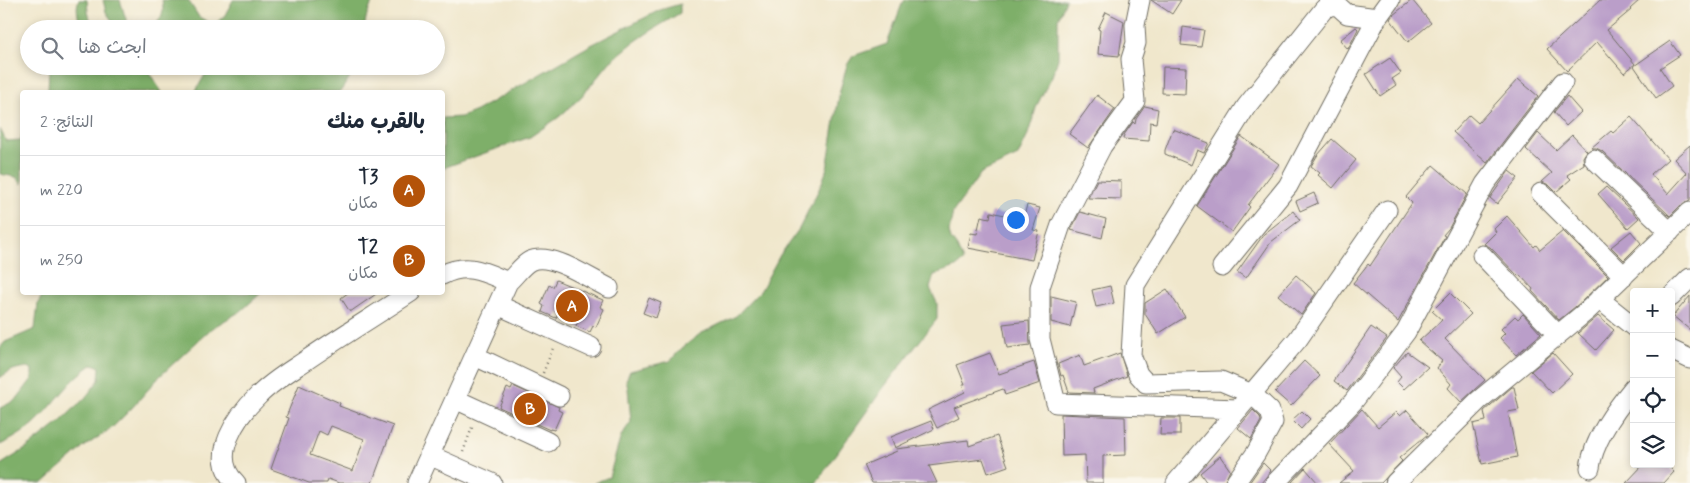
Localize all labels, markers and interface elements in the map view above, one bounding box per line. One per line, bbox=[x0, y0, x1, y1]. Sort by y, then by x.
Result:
search box bbox=[20, 20, 445, 75]
icon: search bbox=[38, 34, 66, 62]
text: ابحث هنا bbox=[78, 35, 147, 60]
text: بالقرب منك bbox=[327, 108, 425, 136]
text: النتائج: 2 bbox=[40, 112, 93, 133]
text: T3 bbox=[358, 165, 378, 190]
text: 220 m bbox=[40, 180, 83, 201]
text: A bbox=[404, 180, 414, 201]
text: مكان bbox=[348, 193, 378, 214]
your location bbox=[1003, 207, 1029, 233]
text: T2 bbox=[358, 235, 378, 260]
text: 250 m bbox=[40, 250, 83, 271]
text: B bbox=[404, 250, 414, 271]
text: مكان bbox=[348, 263, 378, 284]
pin: A bbox=[556, 287, 588, 325]
map controls bbox=[1630, 288, 1675, 468]
button: + bbox=[1630, 288, 1675, 333]
button: − bbox=[1630, 333, 1675, 378]
button: locate bbox=[1630, 378, 1675, 423]
pin: B bbox=[514, 390, 546, 428]
button: layers bbox=[1630, 423, 1675, 468]

